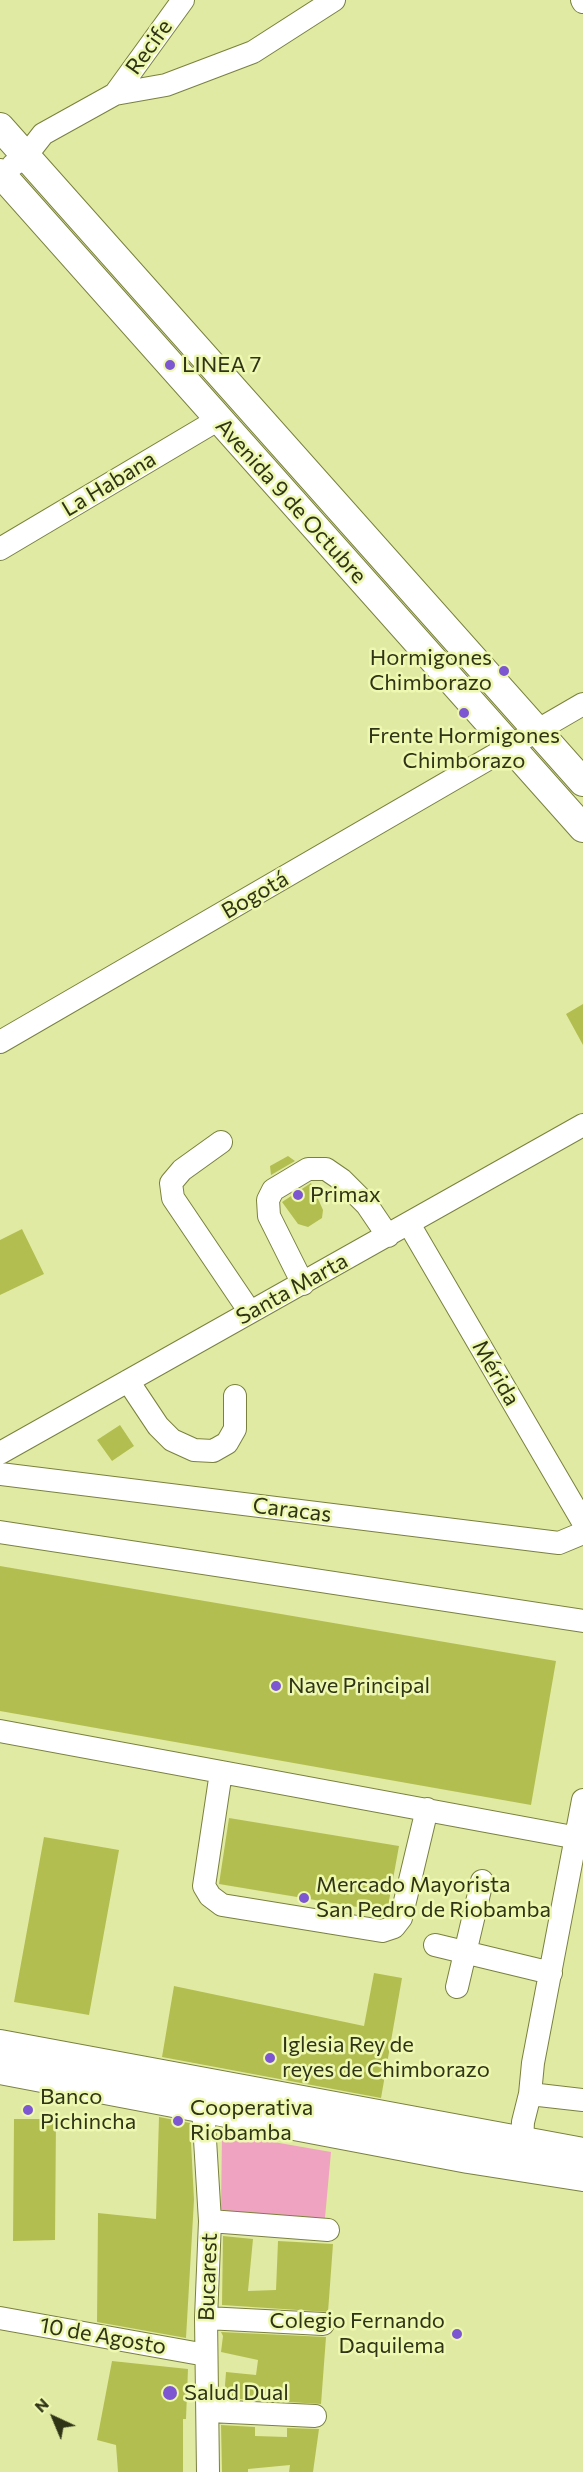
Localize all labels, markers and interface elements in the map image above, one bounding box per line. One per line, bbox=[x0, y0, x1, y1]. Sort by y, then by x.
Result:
street label: Recife bbox=[120, 14, 178, 80]
place label: LINEA 7 bbox=[182, 352, 261, 378]
marker: LINEA 7 bbox=[163, 358, 177, 372]
street label: Avenida 9 de Octubre bbox=[210, 413, 372, 589]
street label: La Habana bbox=[57, 446, 161, 522]
place label: Hormigones Chimborazo bbox=[369, 645, 492, 696]
marker: Hormigones Chimborazo bbox=[497, 664, 511, 678]
marker: Frente Hormigones Chimborazo bbox=[457, 706, 471, 720]
place label: Frente Hormigones Chimborazo bbox=[368, 723, 560, 774]
street label: Bogotá bbox=[217, 865, 293, 925]
place label: Primax bbox=[310, 1182, 381, 1208]
marker: Primax bbox=[291, 1188, 305, 1202]
street label: Santa Marta bbox=[232, 1248, 352, 1330]
street label: Mérida bbox=[467, 1336, 525, 1410]
street label: Caracas bbox=[251, 1492, 333, 1528]
place label: Nave Principal bbox=[288, 1673, 430, 1699]
marker: Nave Principal bbox=[269, 1679, 283, 1693]
place label: Mercado Mayorista San Pedro de Riobamba bbox=[316, 1872, 551, 1924]
marker: Mercado Mayorista San Pedro de Riobamba bbox=[297, 1891, 311, 1905]
place label: Iglesia Rey de reyes de Chimborazo bbox=[282, 2032, 490, 2084]
marker: Iglesia Rey de reyes de Chimborazo bbox=[263, 2051, 277, 2065]
place label: Banco Pichincha bbox=[40, 2084, 136, 2136]
place label: Cooperativa Riobamba bbox=[190, 2095, 313, 2146]
marker: Banco Pichincha bbox=[21, 2103, 35, 2117]
marker: Cooperativa Riobamba bbox=[171, 2114, 185, 2128]
street label: Bucarest bbox=[193, 2233, 223, 2321]
place label: Colegio Fernando Daquilema bbox=[270, 2308, 445, 2360]
street label: 10 de Agosto bbox=[38, 2312, 168, 2360]
marker: Colegio Fernando Daquilema bbox=[450, 2327, 464, 2341]
place label: Salud Dual bbox=[184, 2380, 289, 2406]
marker: Salud Dual bbox=[161, 2384, 179, 2402]
north arrow bbox=[24, 2388, 84, 2448]
text: N bbox=[30, 2394, 52, 2416]

